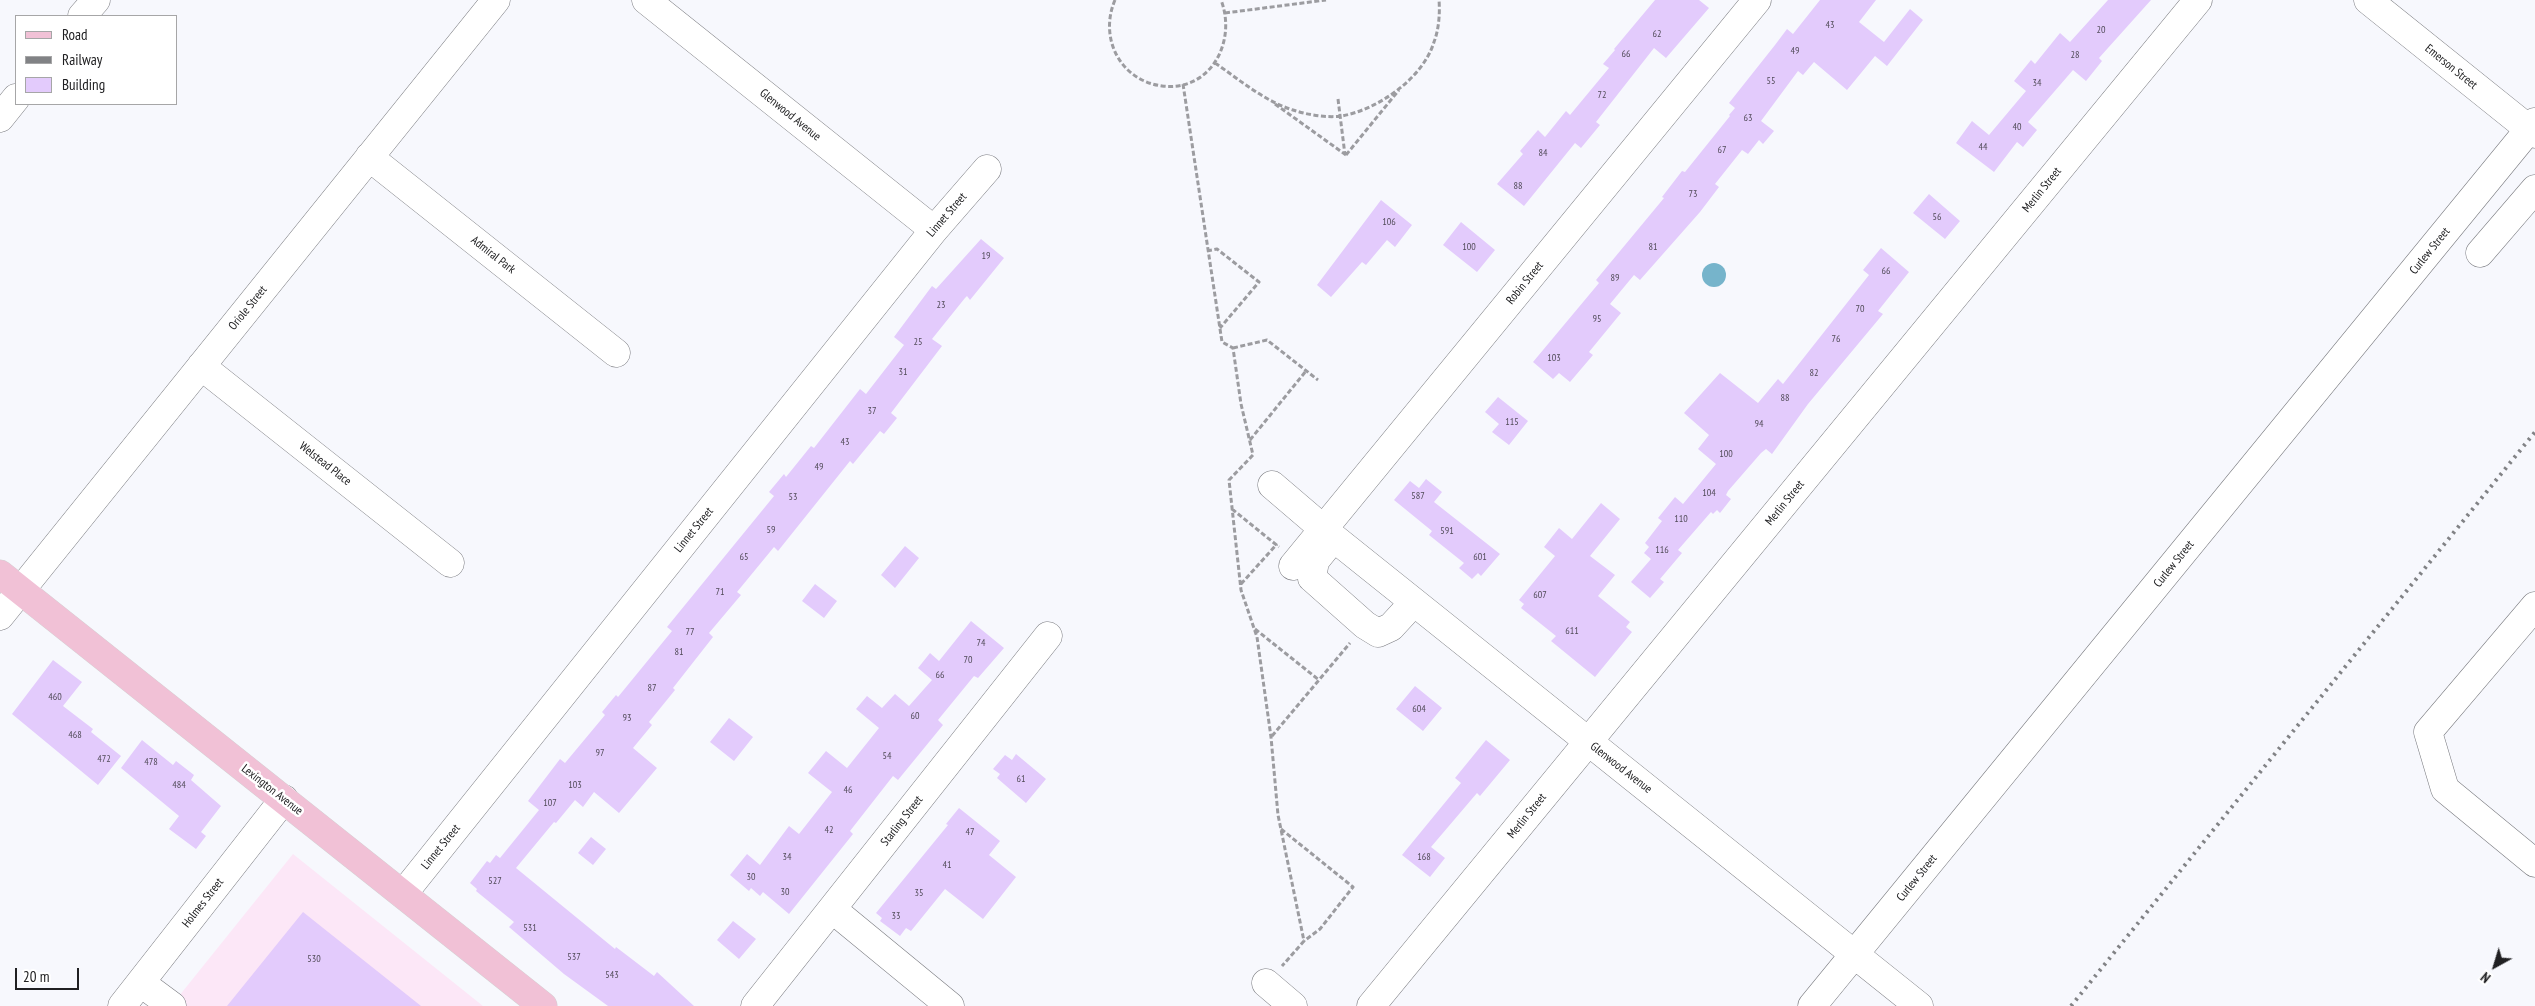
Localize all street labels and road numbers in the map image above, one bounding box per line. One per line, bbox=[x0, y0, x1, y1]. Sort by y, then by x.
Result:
street label: Emerson Street bbox=[2422, 42, 2480, 92]
street label: Glenwood Avenue bbox=[757, 86, 823, 144]
street label: Merlin Street bbox=[2019, 165, 2065, 215]
street label: Linnet Street bbox=[924, 190, 970, 240]
street label: Curlew Street bbox=[2407, 225, 2453, 277]
street label: Admiral Park bbox=[468, 233, 518, 277]
street label: Robin Street bbox=[1503, 259, 1547, 307]
street label: Oriole Street bbox=[226, 283, 270, 333]
street label: Welstead Place bbox=[296, 439, 354, 489]
street label: Merlin Street bbox=[1762, 478, 1808, 528]
street label: Linnet Street bbox=[671, 505, 717, 555]
street label: Curlew Street bbox=[2151, 538, 2197, 590]
street label: Glenwood Avenue bbox=[1587, 739, 1655, 797]
street label: Lexington Avenue bbox=[239, 762, 305, 818]
street label: Merlin Street bbox=[1504, 791, 1550, 841]
street label: Starling Street bbox=[878, 793, 926, 849]
street label: Linnet Street bbox=[418, 822, 464, 872]
street label: Curlew Street bbox=[1894, 852, 1940, 904]
street label: Holmes Street bbox=[179, 875, 227, 931]

